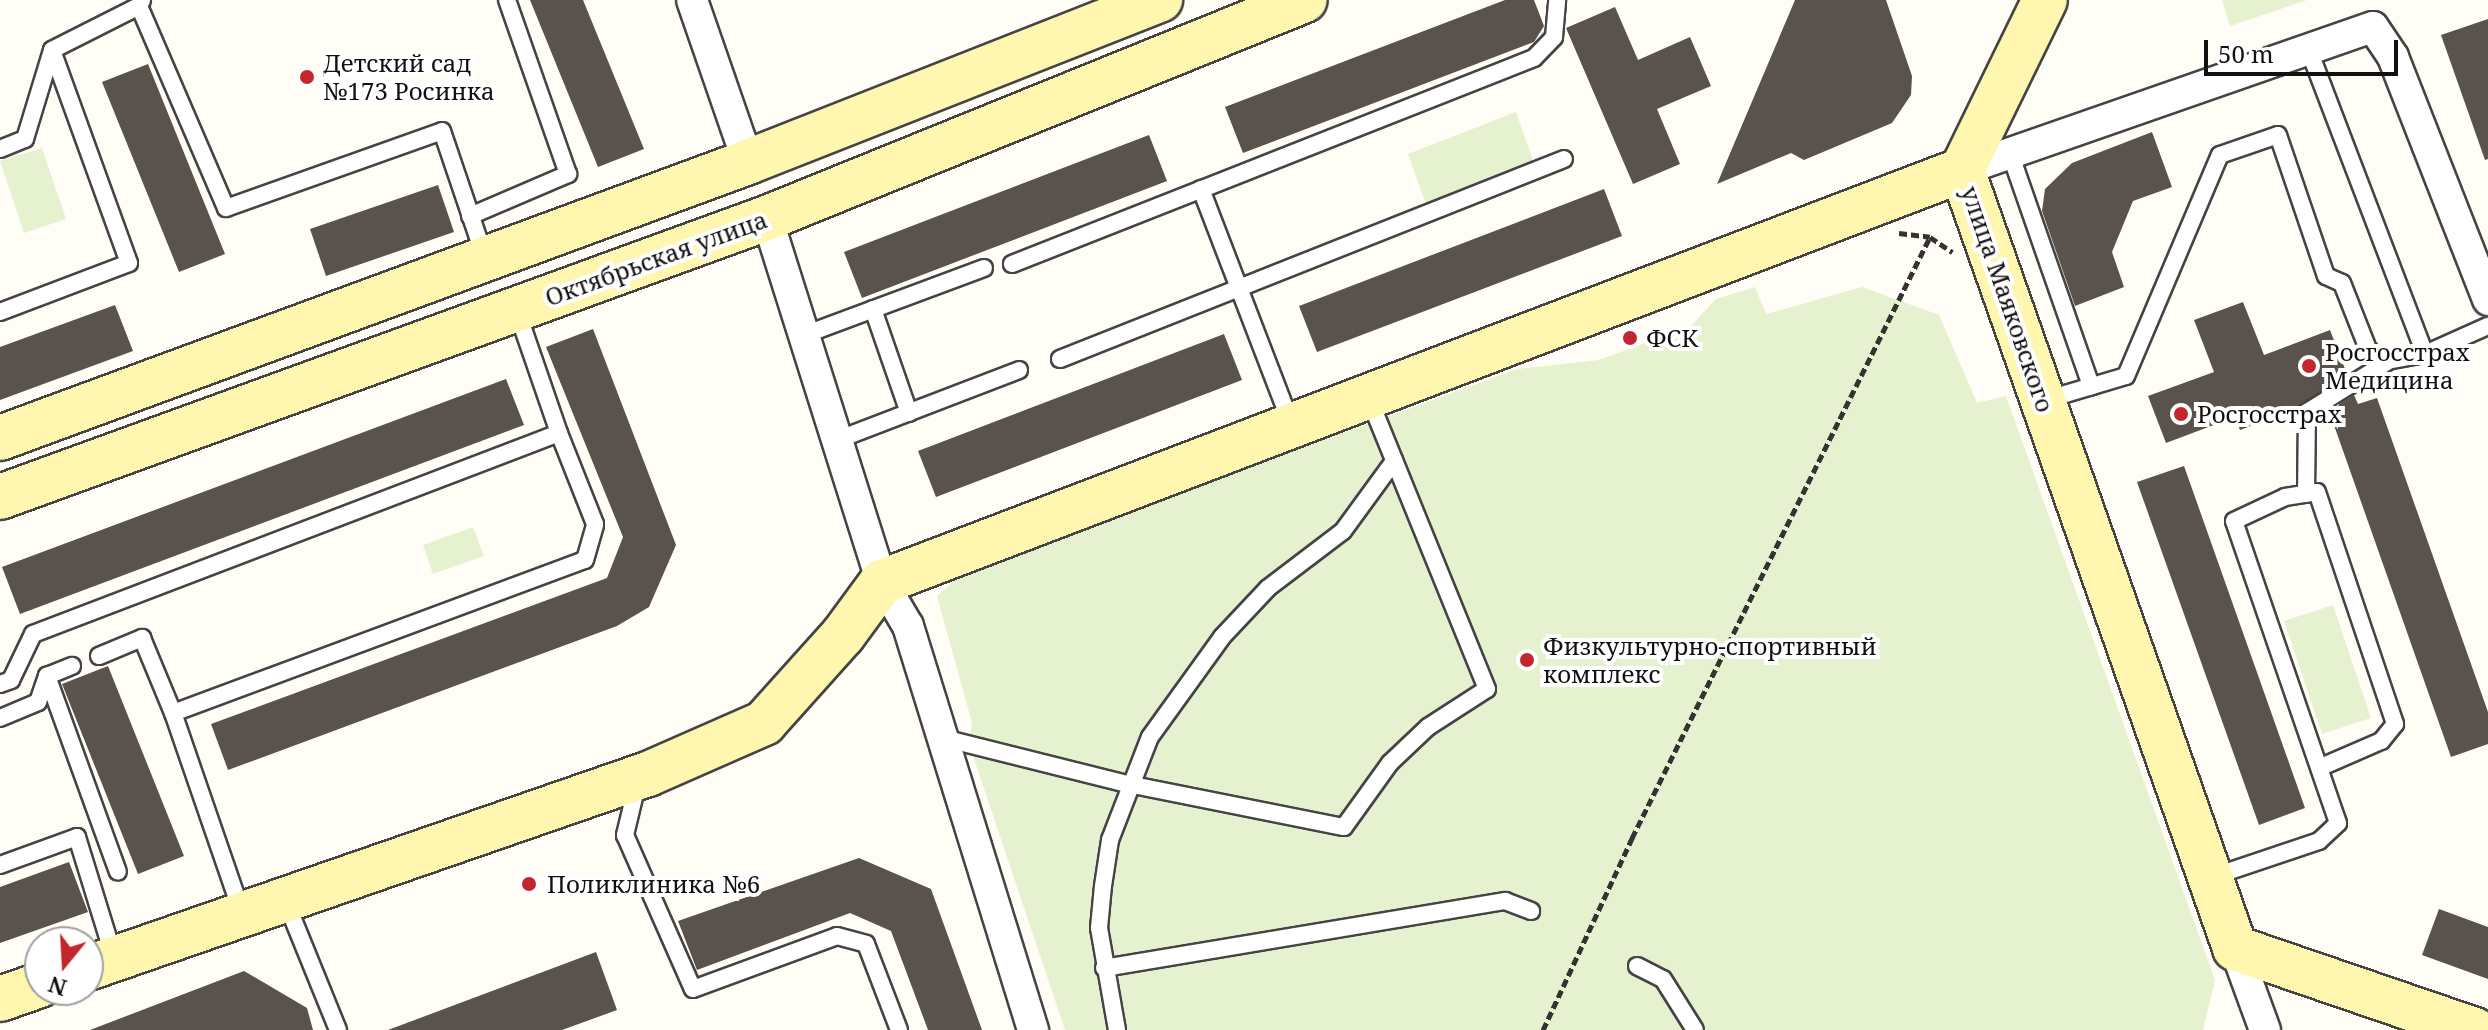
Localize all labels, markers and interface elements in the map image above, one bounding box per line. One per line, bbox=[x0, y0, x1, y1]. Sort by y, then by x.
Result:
scale bar bbox=[2208, 24, 2402, 74]
text: 50 m bbox=[2218, 37, 2274, 70]
place label: Детский сад №173 Росинка bbox=[323, 49, 495, 105]
marker: Детский сад №173 Росинка bbox=[298, 68, 316, 86]
street label: улица Маяковского bbox=[1956, 182, 2060, 416]
street label: Октябрьская улица bbox=[541, 204, 771, 312]
place label: ФСК bbox=[1646, 324, 1698, 352]
marker: ФСК bbox=[1621, 329, 1639, 347]
place label: Росгосстрах Медицина bbox=[2325, 338, 2470, 394]
marker: Росгосстрах Медицина bbox=[2300, 357, 2318, 375]
place label: Росгосстрах bbox=[2197, 400, 2342, 428]
marker: Росгосстрах bbox=[2172, 405, 2190, 423]
place label: Физкультурно-спортивный комплекс bbox=[1543, 632, 1877, 688]
marker: Физкультурно-спортивный комплекс bbox=[1518, 651, 1536, 669]
place label: Поликлиника №6 bbox=[547, 870, 760, 898]
marker: Поликлиника №6 bbox=[518, 873, 540, 895]
north arrow bbox=[24, 926, 104, 1006]
text: N bbox=[44, 970, 70, 1004]

